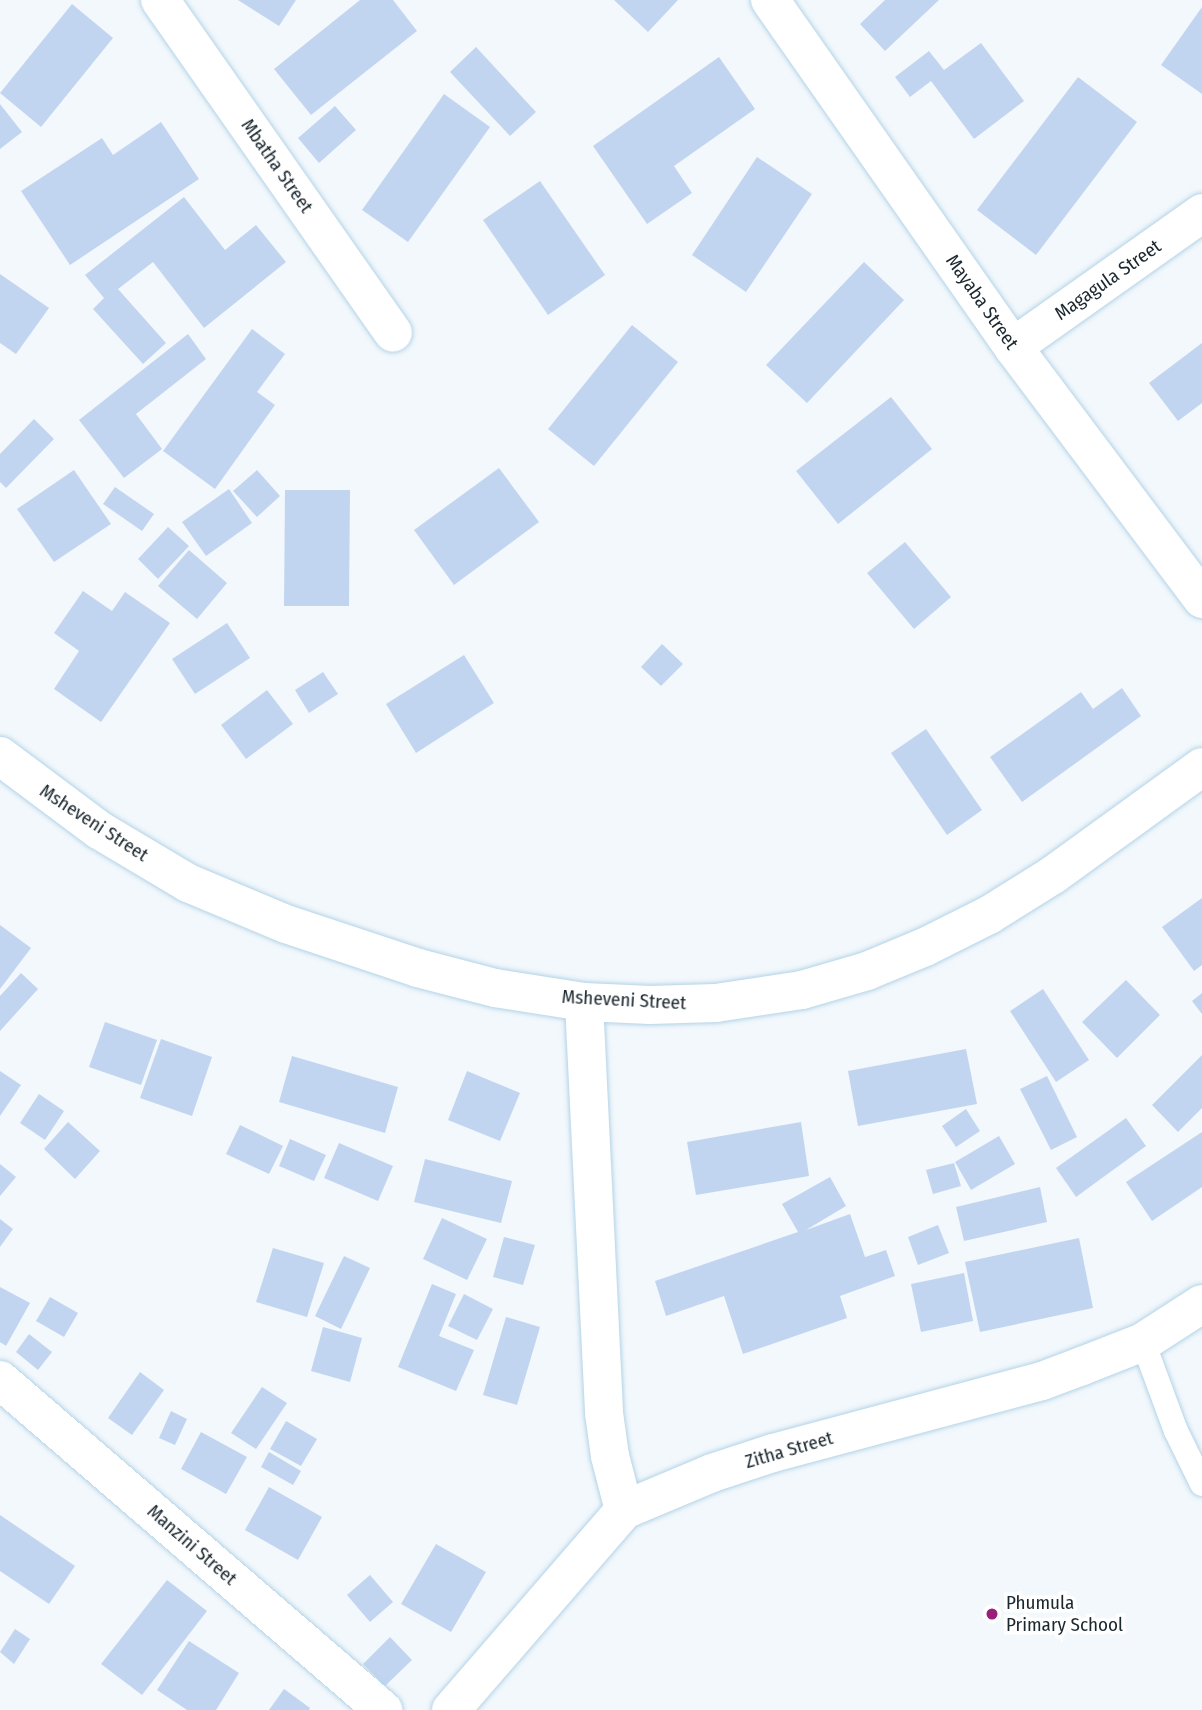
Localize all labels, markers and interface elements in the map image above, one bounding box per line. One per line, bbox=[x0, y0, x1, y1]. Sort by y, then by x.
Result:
street label: Mbatha Street bbox=[236, 115, 318, 217]
street label: Magagula Street bbox=[1051, 235, 1165, 325]
street label: Mayaba Street bbox=[941, 250, 1023, 354]
street label: Msheveni Street bbox=[36, 779, 152, 867]
street label: Msheveni Street bbox=[561, 985, 687, 1015]
street label: Zitha Street bbox=[742, 1427, 836, 1473]
street label: Manzini Street bbox=[143, 1500, 241, 1590]
place label: Phumula Primary School bbox=[1006, 1592, 1123, 1636]
marker: Phumula Primary School bbox=[984, 1606, 1000, 1622]

